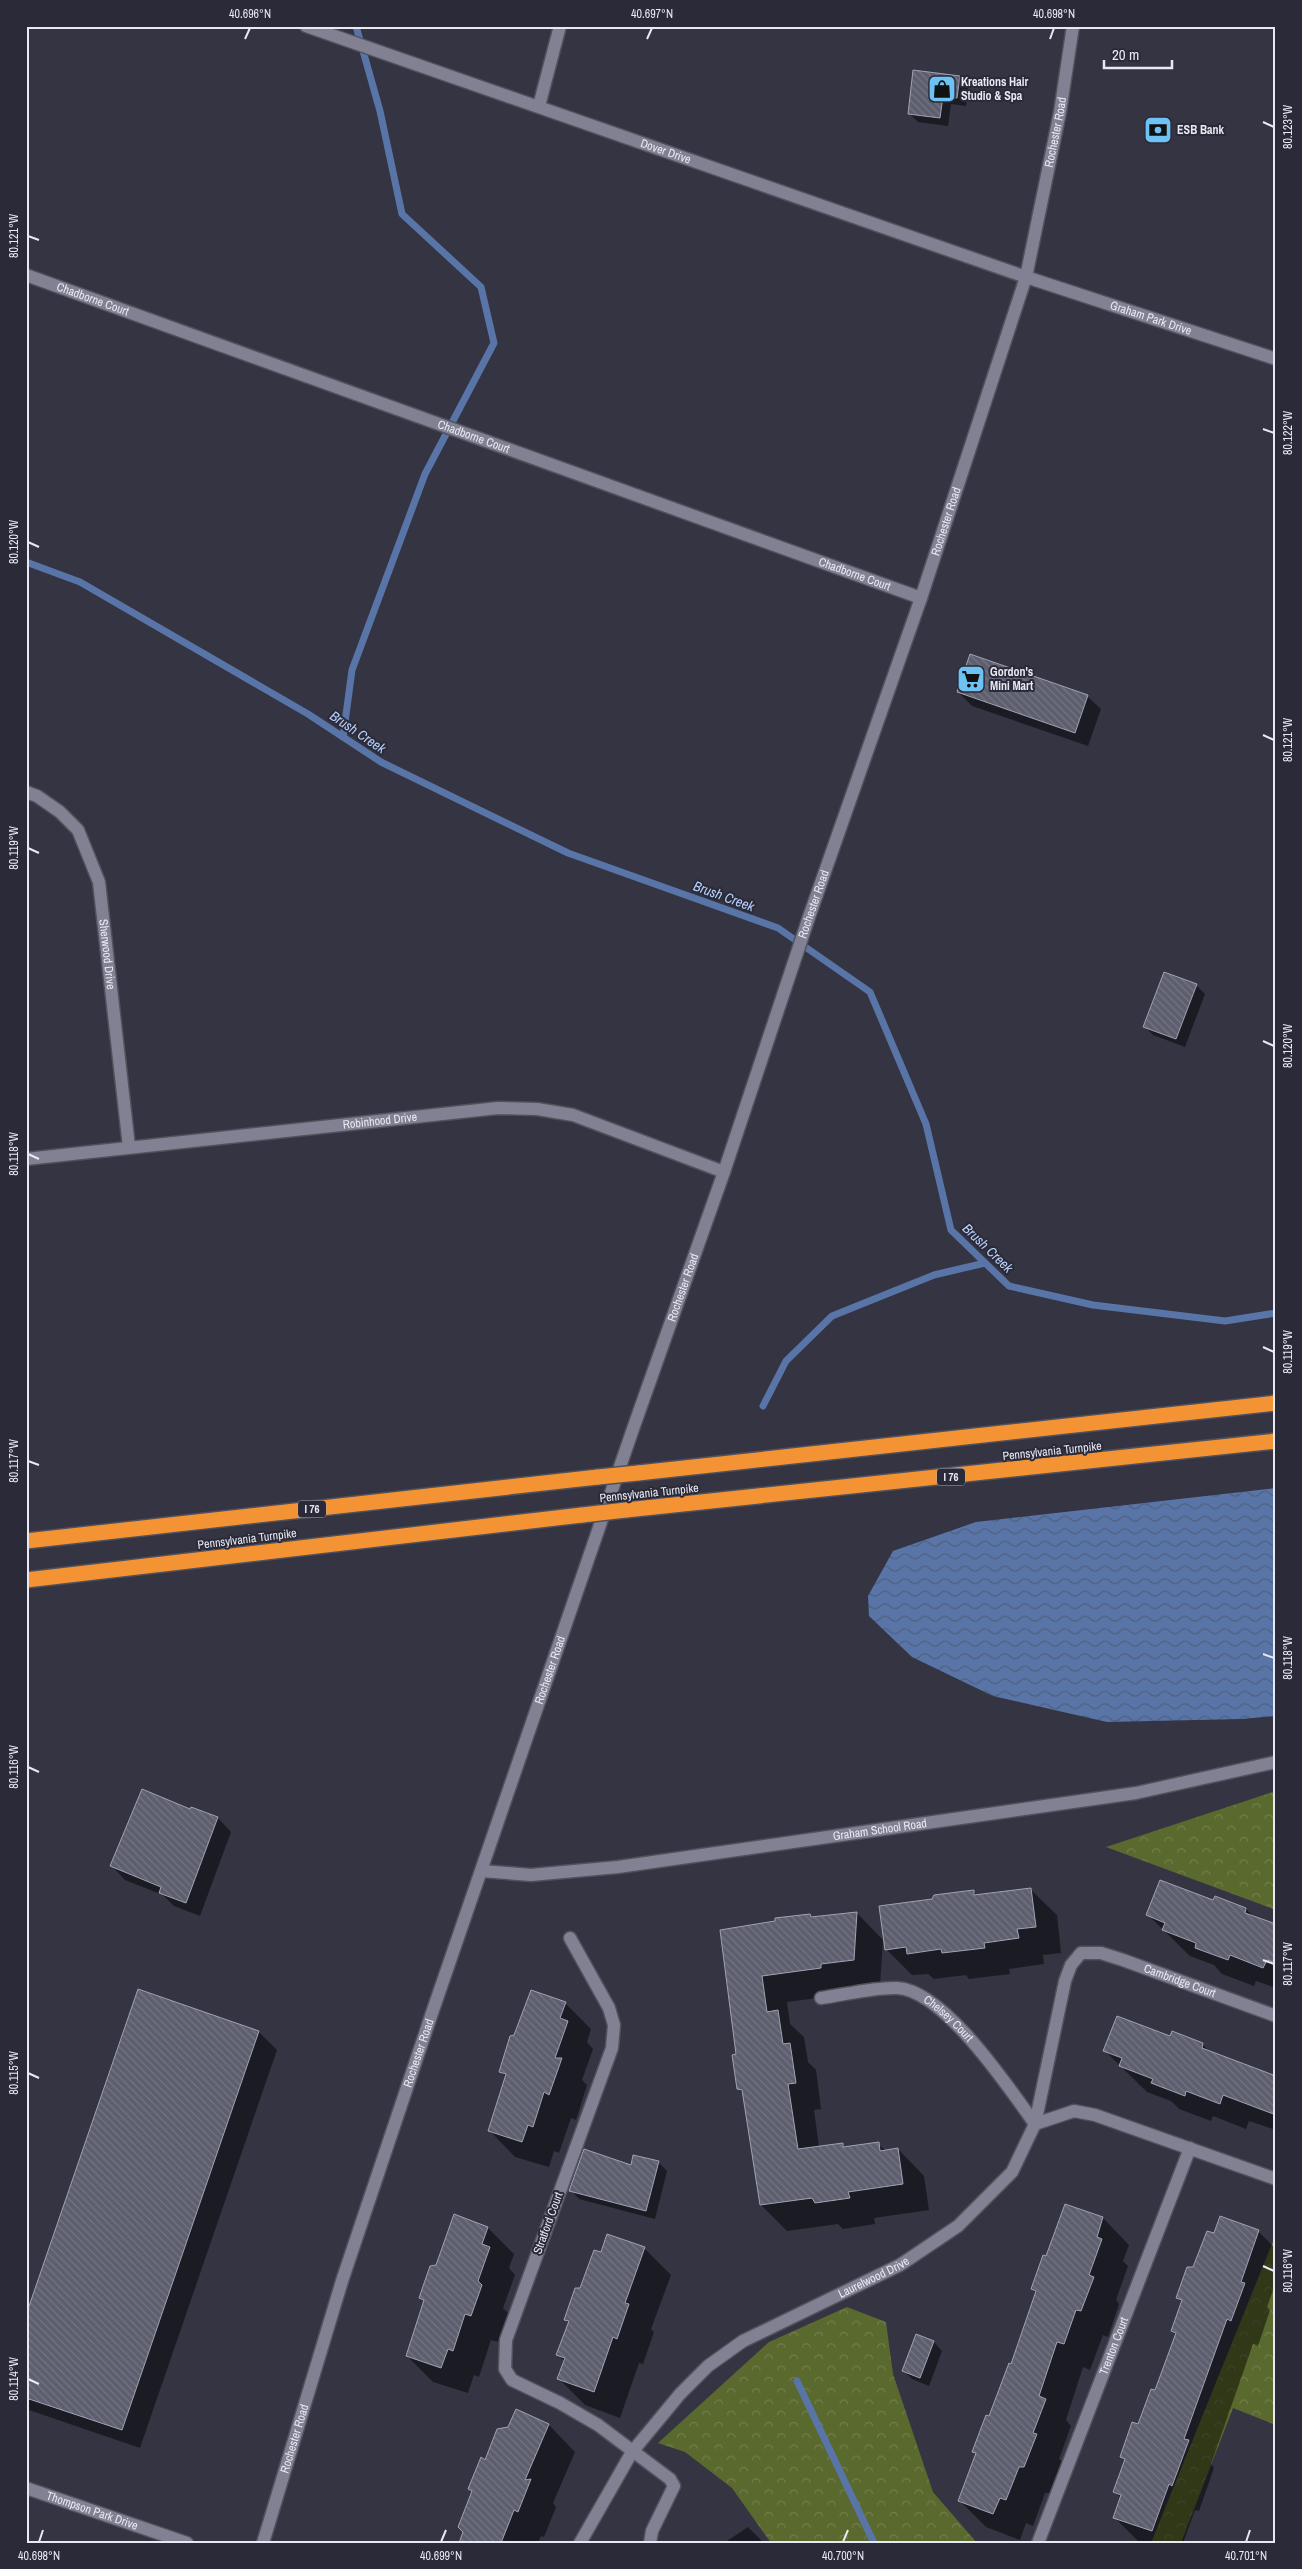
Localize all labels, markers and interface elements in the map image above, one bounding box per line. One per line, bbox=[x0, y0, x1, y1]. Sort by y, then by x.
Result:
text: 40.696°N bbox=[229, 6, 271, 22]
text: 40.697°N bbox=[631, 6, 673, 22]
text: 40.698°N bbox=[1033, 6, 1075, 22]
scale bar bbox=[1104, 38, 1172, 70]
text: 20 m bbox=[1112, 44, 1139, 65]
shop icon: Kreations Hair Studio & Spa bbox=[927, 74, 957, 104]
place label: Kreations Hair Studio & Spa bbox=[961, 74, 1028, 104]
street label: Rochester Road bbox=[1041, 96, 1070, 169]
text: 80.123°W bbox=[1280, 104, 1296, 149]
bank icon: ESB Bank bbox=[1143, 115, 1173, 145]
place label: ESB Bank bbox=[1177, 122, 1225, 138]
street label: Dover Drive bbox=[638, 135, 693, 168]
text: 80.121°W bbox=[6, 213, 22, 258]
street label: Chadborne Court bbox=[54, 279, 131, 320]
street label: Graham Park Drive bbox=[1108, 297, 1194, 339]
text: 80.122°W bbox=[1280, 410, 1296, 455]
street label: Chadborne Court bbox=[435, 416, 512, 457]
street label: Rochester Road bbox=[927, 485, 965, 558]
text: 80.120°W bbox=[6, 519, 22, 564]
street label: Chadborne Court bbox=[816, 554, 893, 595]
supermarket icon: Gordon's Mini Mart bbox=[956, 664, 986, 694]
place label: Gordon's Mini Mart bbox=[990, 664, 1034, 694]
water label: Brush Creek bbox=[327, 707, 391, 758]
text: 80.121°W bbox=[1280, 717, 1296, 762]
text: 80.119°W bbox=[6, 826, 22, 870]
street label: Rochester Road bbox=[794, 868, 833, 940]
water label: Brush Creek bbox=[691, 877, 758, 916]
street label: Sherwood Drive bbox=[95, 918, 119, 990]
text: 80.120°W bbox=[1280, 1023, 1296, 1068]
street label: Robinhood Drive bbox=[342, 1109, 418, 1133]
text: 80.118°W bbox=[6, 1132, 22, 1176]
water label: Brush Creek bbox=[959, 1219, 1018, 1278]
street label: Rochester Road bbox=[664, 1251, 702, 1324]
text: 80.119°W bbox=[1280, 1330, 1296, 1374]
street label: Pennsylvania Turnpike bbox=[1002, 1438, 1102, 1464]
text: 80.117°W bbox=[6, 1439, 22, 1483]
road number: I 76 bbox=[937, 1468, 965, 1485]
street label: Pennsylvania Turnpike bbox=[599, 1480, 699, 1506]
road number: I 76 bbox=[298, 1500, 326, 1518]
street label: Pennsylvania Turnpike bbox=[197, 1525, 297, 1553]
street label: Rochester Road bbox=[531, 1634, 569, 1706]
text: 80.118°W bbox=[1280, 1636, 1296, 1680]
text: 80.116°W bbox=[6, 1745, 22, 1789]
street label: Graham School Road bbox=[832, 1815, 928, 1844]
text: 80.117°W bbox=[1280, 1942, 1296, 1986]
street label: Cambridge Court bbox=[1142, 1960, 1218, 2001]
street label: Chelsey Court bbox=[920, 1991, 977, 2045]
street label: Rochester Road bbox=[400, 2017, 437, 2089]
text: 80.115°W bbox=[6, 2051, 22, 2095]
street label: Stratford Court bbox=[529, 2190, 567, 2256]
text: 80.116°W bbox=[1280, 2249, 1296, 2293]
street label: Laurelwood Drive bbox=[836, 2253, 912, 2302]
street label: Trenton Court bbox=[1095, 2315, 1132, 2377]
text: 80.114°W bbox=[6, 2357, 22, 2401]
street label: Rochester Road bbox=[277, 2402, 312, 2475]
street label: Thompson Park Drive bbox=[44, 2488, 140, 2534]
text: 40.698°N bbox=[18, 2548, 60, 2564]
text: 40.699°N bbox=[420, 2548, 462, 2564]
text: 40.700°N bbox=[822, 2548, 864, 2564]
text: 40.701°N bbox=[1225, 2548, 1267, 2564]

